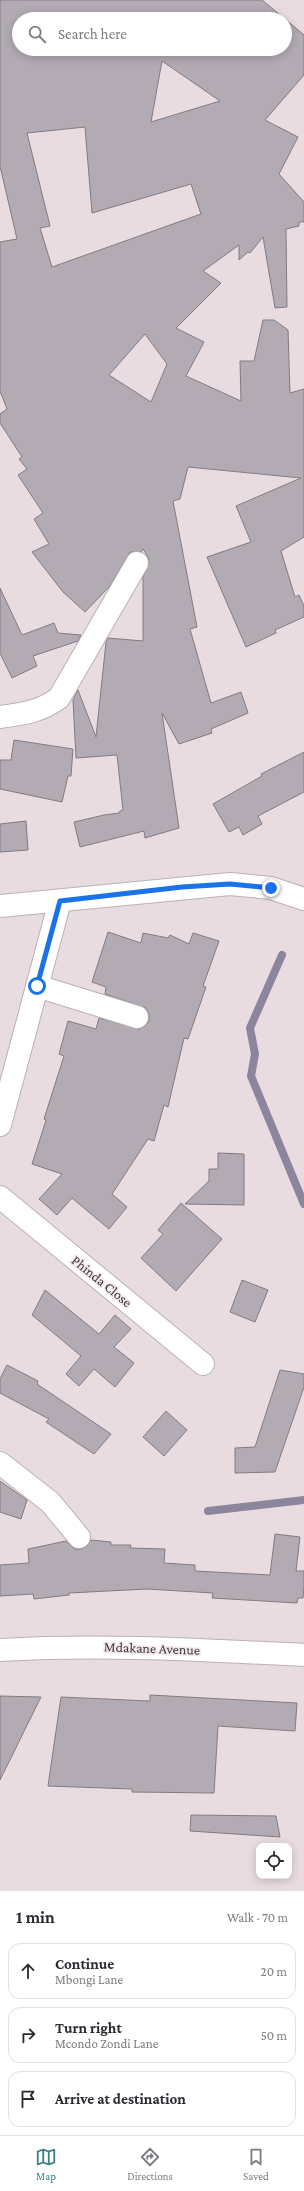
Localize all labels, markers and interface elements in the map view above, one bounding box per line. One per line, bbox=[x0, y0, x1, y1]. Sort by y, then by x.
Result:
search box bbox=[12, 12, 292, 56]
icon: search bbox=[26, 23, 48, 45]
text: Search here bbox=[58, 26, 127, 42]
route end bbox=[262, 879, 280, 897]
route start bbox=[28, 977, 46, 995]
street label: Phinda Close bbox=[69, 1252, 135, 1310]
street label: Mdakane Avenue bbox=[104, 1638, 200, 1658]
map controls bbox=[256, 1843, 292, 1879]
button: locate bbox=[256, 1843, 292, 1879]
text: 1 min bbox=[16, 1908, 55, 1927]
text: Walk · 70 m bbox=[227, 1910, 288, 1925]
text: Continue bbox=[55, 1956, 114, 1972]
icon: ahead bbox=[17, 1960, 39, 1982]
text: 20 m bbox=[261, 1964, 287, 1979]
text: Mbongi Lane bbox=[55, 1972, 123, 1987]
text: Turn right bbox=[55, 2020, 122, 2036]
icon: right bbox=[17, 2024, 39, 2046]
text: 50 m bbox=[261, 2028, 287, 2043]
text: Mcondo Zondi Lane bbox=[55, 2036, 158, 2051]
icon: arrive bbox=[17, 2088, 39, 2110]
text: Arrive at destination bbox=[55, 2091, 186, 2107]
tab: Map bbox=[35, 2146, 57, 2182]
tab: Directions bbox=[127, 2146, 173, 2182]
tab: Saved bbox=[243, 2146, 269, 2182]

